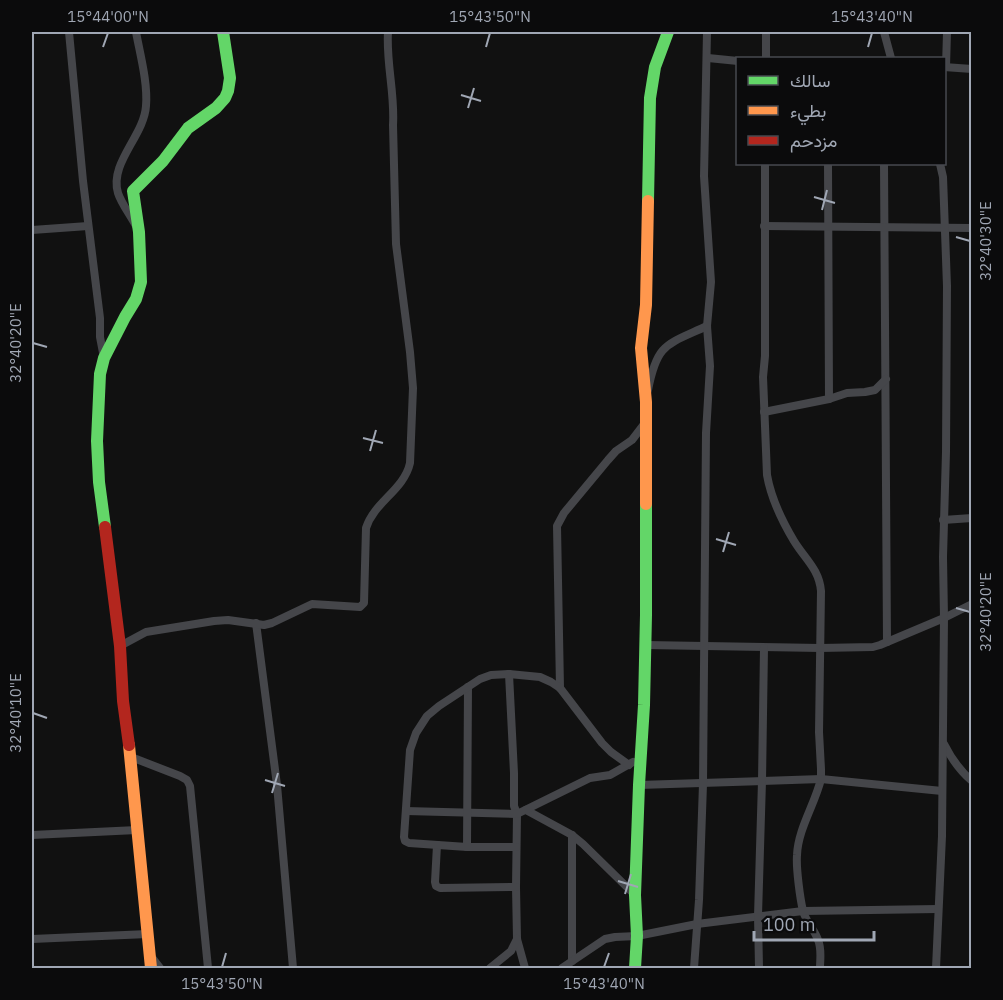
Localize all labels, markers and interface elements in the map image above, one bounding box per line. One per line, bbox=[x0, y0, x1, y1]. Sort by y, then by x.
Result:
text: 15°44'00"N bbox=[67, 7, 149, 26]
text: 15°43'50"N bbox=[449, 7, 531, 26]
text: 15°43'40"N bbox=[831, 7, 913, 26]
legend bbox=[736, 57, 946, 165]
text: سالك bbox=[790, 69, 830, 92]
text: بطيء bbox=[790, 99, 826, 126]
text: مزدحم bbox=[790, 129, 837, 153]
text: 32°40'30"E bbox=[976, 201, 995, 281]
text: 32°40'20"E bbox=[6, 303, 25, 383]
text: 32°40'20"E bbox=[976, 572, 995, 652]
text: 32°40'10"E bbox=[6, 673, 25, 753]
scale bar bbox=[754, 904, 874, 942]
text: 100 m bbox=[763, 913, 815, 936]
text: 15°43'50"N bbox=[181, 974, 263, 993]
text: 15°43'40"N bbox=[563, 974, 645, 993]

